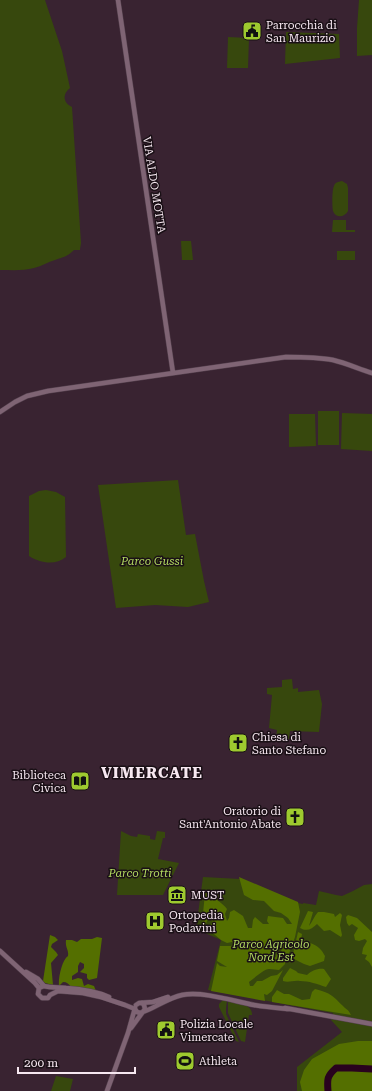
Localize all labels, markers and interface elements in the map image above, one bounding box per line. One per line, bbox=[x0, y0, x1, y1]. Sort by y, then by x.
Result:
place label: Parrocchia di San Maurizio bbox=[266, 19, 337, 45]
public building icon: Parrocchia di San Maurizio bbox=[241, 20, 263, 42]
street label: VIA ALDO MOTTA bbox=[140, 136, 168, 235]
park label: Parco Gussi bbox=[120, 555, 184, 568]
place label: Chiesa di Santo Stefano bbox=[252, 731, 326, 757]
church icon: Chiesa di Santo Stefano bbox=[227, 732, 249, 754]
district label: VIMERCATE bbox=[101, 764, 203, 782]
place label: Biblioteca Civica bbox=[12, 769, 66, 795]
library icon: Biblioteca Civica bbox=[69, 770, 91, 792]
place label: Oratorio di Sant'Antonio Abate bbox=[179, 805, 281, 831]
church icon: Oratorio di Sant'Antonio Abate bbox=[284, 806, 306, 828]
park label: Parco Trotti bbox=[108, 867, 172, 880]
museum icon: MUST bbox=[166, 884, 188, 906]
place label: MUST bbox=[191, 889, 224, 902]
place label: Ortopedia Podavini bbox=[169, 909, 223, 935]
hospital icon: Ortopedia Podavini bbox=[144, 910, 166, 932]
park label: Parco Agricolo Nord Est bbox=[231, 938, 310, 964]
place label: Polizia Locale Vimercate bbox=[180, 1018, 253, 1044]
public building icon: Polizia Locale Vimercate bbox=[155, 1019, 177, 1041]
scale bar bbox=[18, 1049, 135, 1075]
sports icon: Athleta bbox=[174, 1050, 196, 1072]
place label: Athleta bbox=[199, 1055, 237, 1068]
text: 200 m bbox=[24, 1056, 58, 1070]

